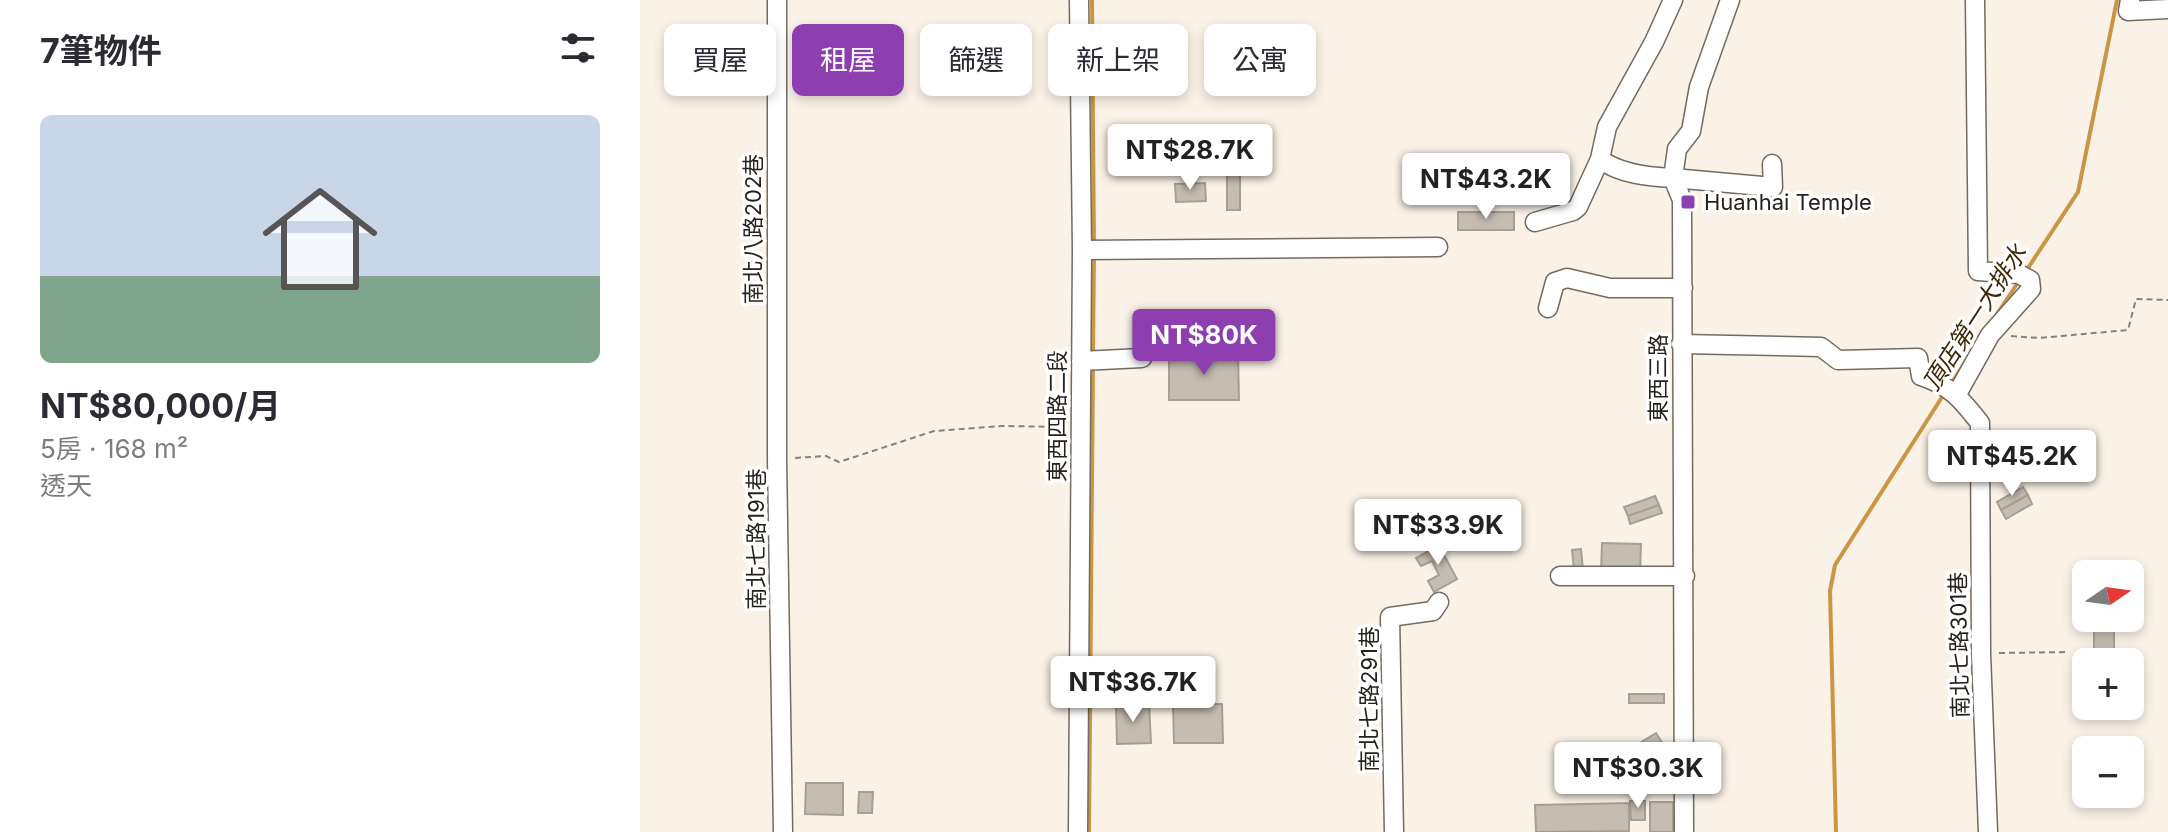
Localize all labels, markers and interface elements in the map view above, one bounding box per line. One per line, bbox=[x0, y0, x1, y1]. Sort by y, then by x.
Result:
chip: 買屋 bbox=[664, 24, 776, 96]
chip: 租屋 bbox=[792, 24, 904, 96]
chip: 篩選 bbox=[920, 24, 1032, 96]
chip: 新上架 bbox=[1048, 24, 1188, 96]
chip: 公寓 bbox=[1204, 24, 1316, 96]
icon: filters bbox=[556, 26, 600, 70]
text: 7筆物件 bbox=[40, 30, 162, 71]
pin: NT$28.7K bbox=[1107, 124, 1273, 192]
text: NT$28.7K bbox=[1126, 134, 1254, 165]
pin: NT$43.2K bbox=[1403, 153, 1569, 221]
street label: 南北八路202巷 bbox=[740, 154, 766, 304]
text: NT$43.2K bbox=[1420, 163, 1552, 194]
icon: home bbox=[248, 167, 392, 311]
place label: Huanhai Temple bbox=[1704, 189, 1872, 215]
marker: Huanhai Temple bbox=[1679, 193, 1697, 211]
water label: 頂店第一大排水 bbox=[1917, 239, 2033, 396]
pin: NT$80K bbox=[1139, 309, 1269, 377]
text: NT$80K bbox=[1150, 319, 1258, 350]
street label: 東西三路 bbox=[1645, 334, 1671, 422]
street label: 東西四路二段 bbox=[1044, 350, 1070, 482]
text: NT$80,000/月 bbox=[40, 385, 281, 426]
pin: NT$45.2K bbox=[1929, 430, 2095, 498]
text: 5房 · 168 m² bbox=[40, 433, 188, 464]
text: NT$45.2K bbox=[1946, 440, 2078, 471]
street label: 南北七路191巷 bbox=[743, 468, 769, 610]
text: 透天 bbox=[40, 470, 92, 501]
pin: NT$33.9K bbox=[1355, 499, 1521, 567]
text: NT$33.9K bbox=[1372, 509, 1504, 540]
north arrow bbox=[2072, 560, 2144, 632]
map controls bbox=[2072, 560, 2144, 808]
street label: 南北七路301巷 bbox=[1945, 572, 1973, 718]
street label: 南北七路291巷 bbox=[1356, 626, 1382, 772]
button: + bbox=[2072, 648, 2144, 720]
pin: NT$36.7K bbox=[1050, 656, 1216, 724]
text: NT$36.7K bbox=[1069, 666, 1197, 697]
button: − bbox=[2072, 736, 2144, 808]
pin: NT$30.3K bbox=[1555, 742, 1721, 810]
text: NT$30.3K bbox=[1572, 752, 1704, 783]

